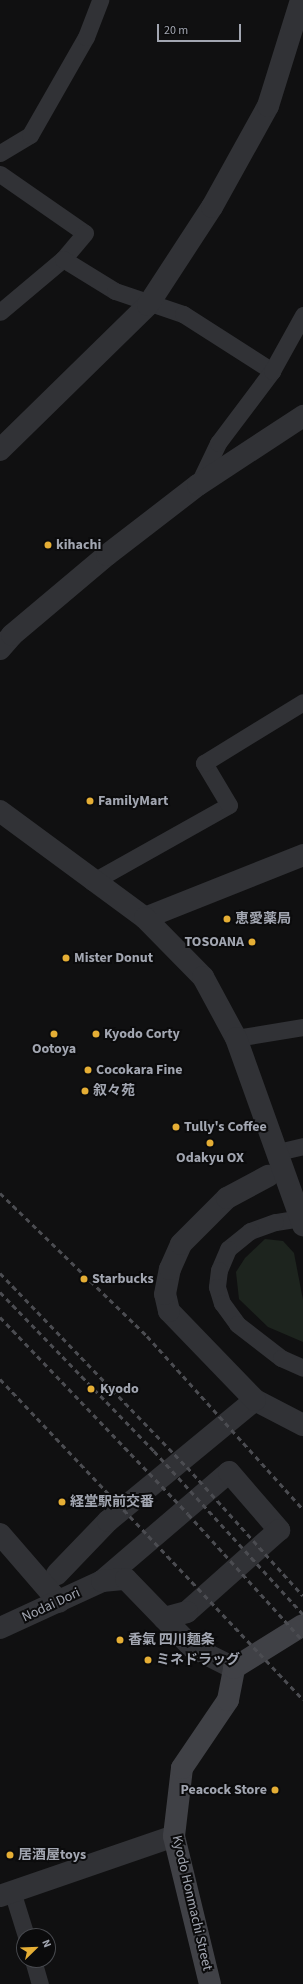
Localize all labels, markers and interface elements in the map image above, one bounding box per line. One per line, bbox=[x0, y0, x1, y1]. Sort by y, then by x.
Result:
scale bar bbox=[159, 16, 243, 42]
text: 20 m bbox=[164, 22, 188, 39]
place label: kihachi bbox=[56, 537, 101, 553]
marker: kihachi bbox=[43, 540, 53, 550]
place label: FamilyMart bbox=[98, 793, 168, 809]
marker: FamilyMart bbox=[85, 796, 95, 806]
place label: 恵愛薬局 bbox=[235, 911, 291, 927]
marker: 恵愛薬局 bbox=[222, 914, 232, 924]
place label: TOSOANA bbox=[184, 934, 244, 950]
marker: TOSOANA bbox=[247, 937, 257, 947]
place label: Mister Donut bbox=[74, 950, 153, 966]
marker: Mister Donut bbox=[61, 953, 71, 963]
place label: Kyodo Corty bbox=[104, 1026, 180, 1042]
marker: Ootoya bbox=[49, 1029, 59, 1039]
marker: Kyodo Corty bbox=[91, 1029, 101, 1039]
place label: Ootoya bbox=[32, 1041, 76, 1057]
place label: Cocokara Fine bbox=[96, 1062, 183, 1078]
marker: Cocokara Fine bbox=[83, 1065, 93, 1075]
place label: 叙々苑 bbox=[93, 1083, 135, 1099]
marker: 叙々苑 bbox=[80, 1086, 90, 1096]
place label: Tully's Coffee bbox=[184, 1119, 267, 1135]
marker: Tully's Coffee bbox=[171, 1122, 181, 1132]
marker: Odakyu OX bbox=[205, 1138, 215, 1148]
place label: Odakyu OX bbox=[176, 1150, 244, 1166]
place label: Starbucks bbox=[92, 1271, 154, 1287]
marker: Starbucks bbox=[79, 1274, 89, 1284]
place label: Kyodo bbox=[100, 1381, 139, 1397]
marker: Kyodo bbox=[85, 1383, 97, 1395]
place label: 経堂駅前交番 bbox=[70, 1494, 154, 1510]
marker: 経堂駅前交番 bbox=[57, 1497, 67, 1507]
street label: Nodai Dori bbox=[19, 1584, 83, 1626]
place label: 香氣 四川麺条 bbox=[128, 1632, 215, 1648]
marker: 香氣 四川麺条 bbox=[115, 1635, 125, 1645]
place label: ミネドラッグ bbox=[156, 1652, 240, 1668]
marker: ミネドラッグ bbox=[143, 1655, 153, 1665]
place label: Peacock Store bbox=[181, 1782, 267, 1798]
marker: Peacock Store bbox=[270, 1785, 280, 1795]
street label: Kyodo Honmachi Street bbox=[168, 1834, 216, 1972]
place label: 居酒屋toys bbox=[18, 1847, 86, 1863]
marker: 居酒屋toys bbox=[5, 1850, 15, 1860]
north arrow bbox=[16, 1928, 56, 1968]
text: N bbox=[38, 1937, 55, 1950]

